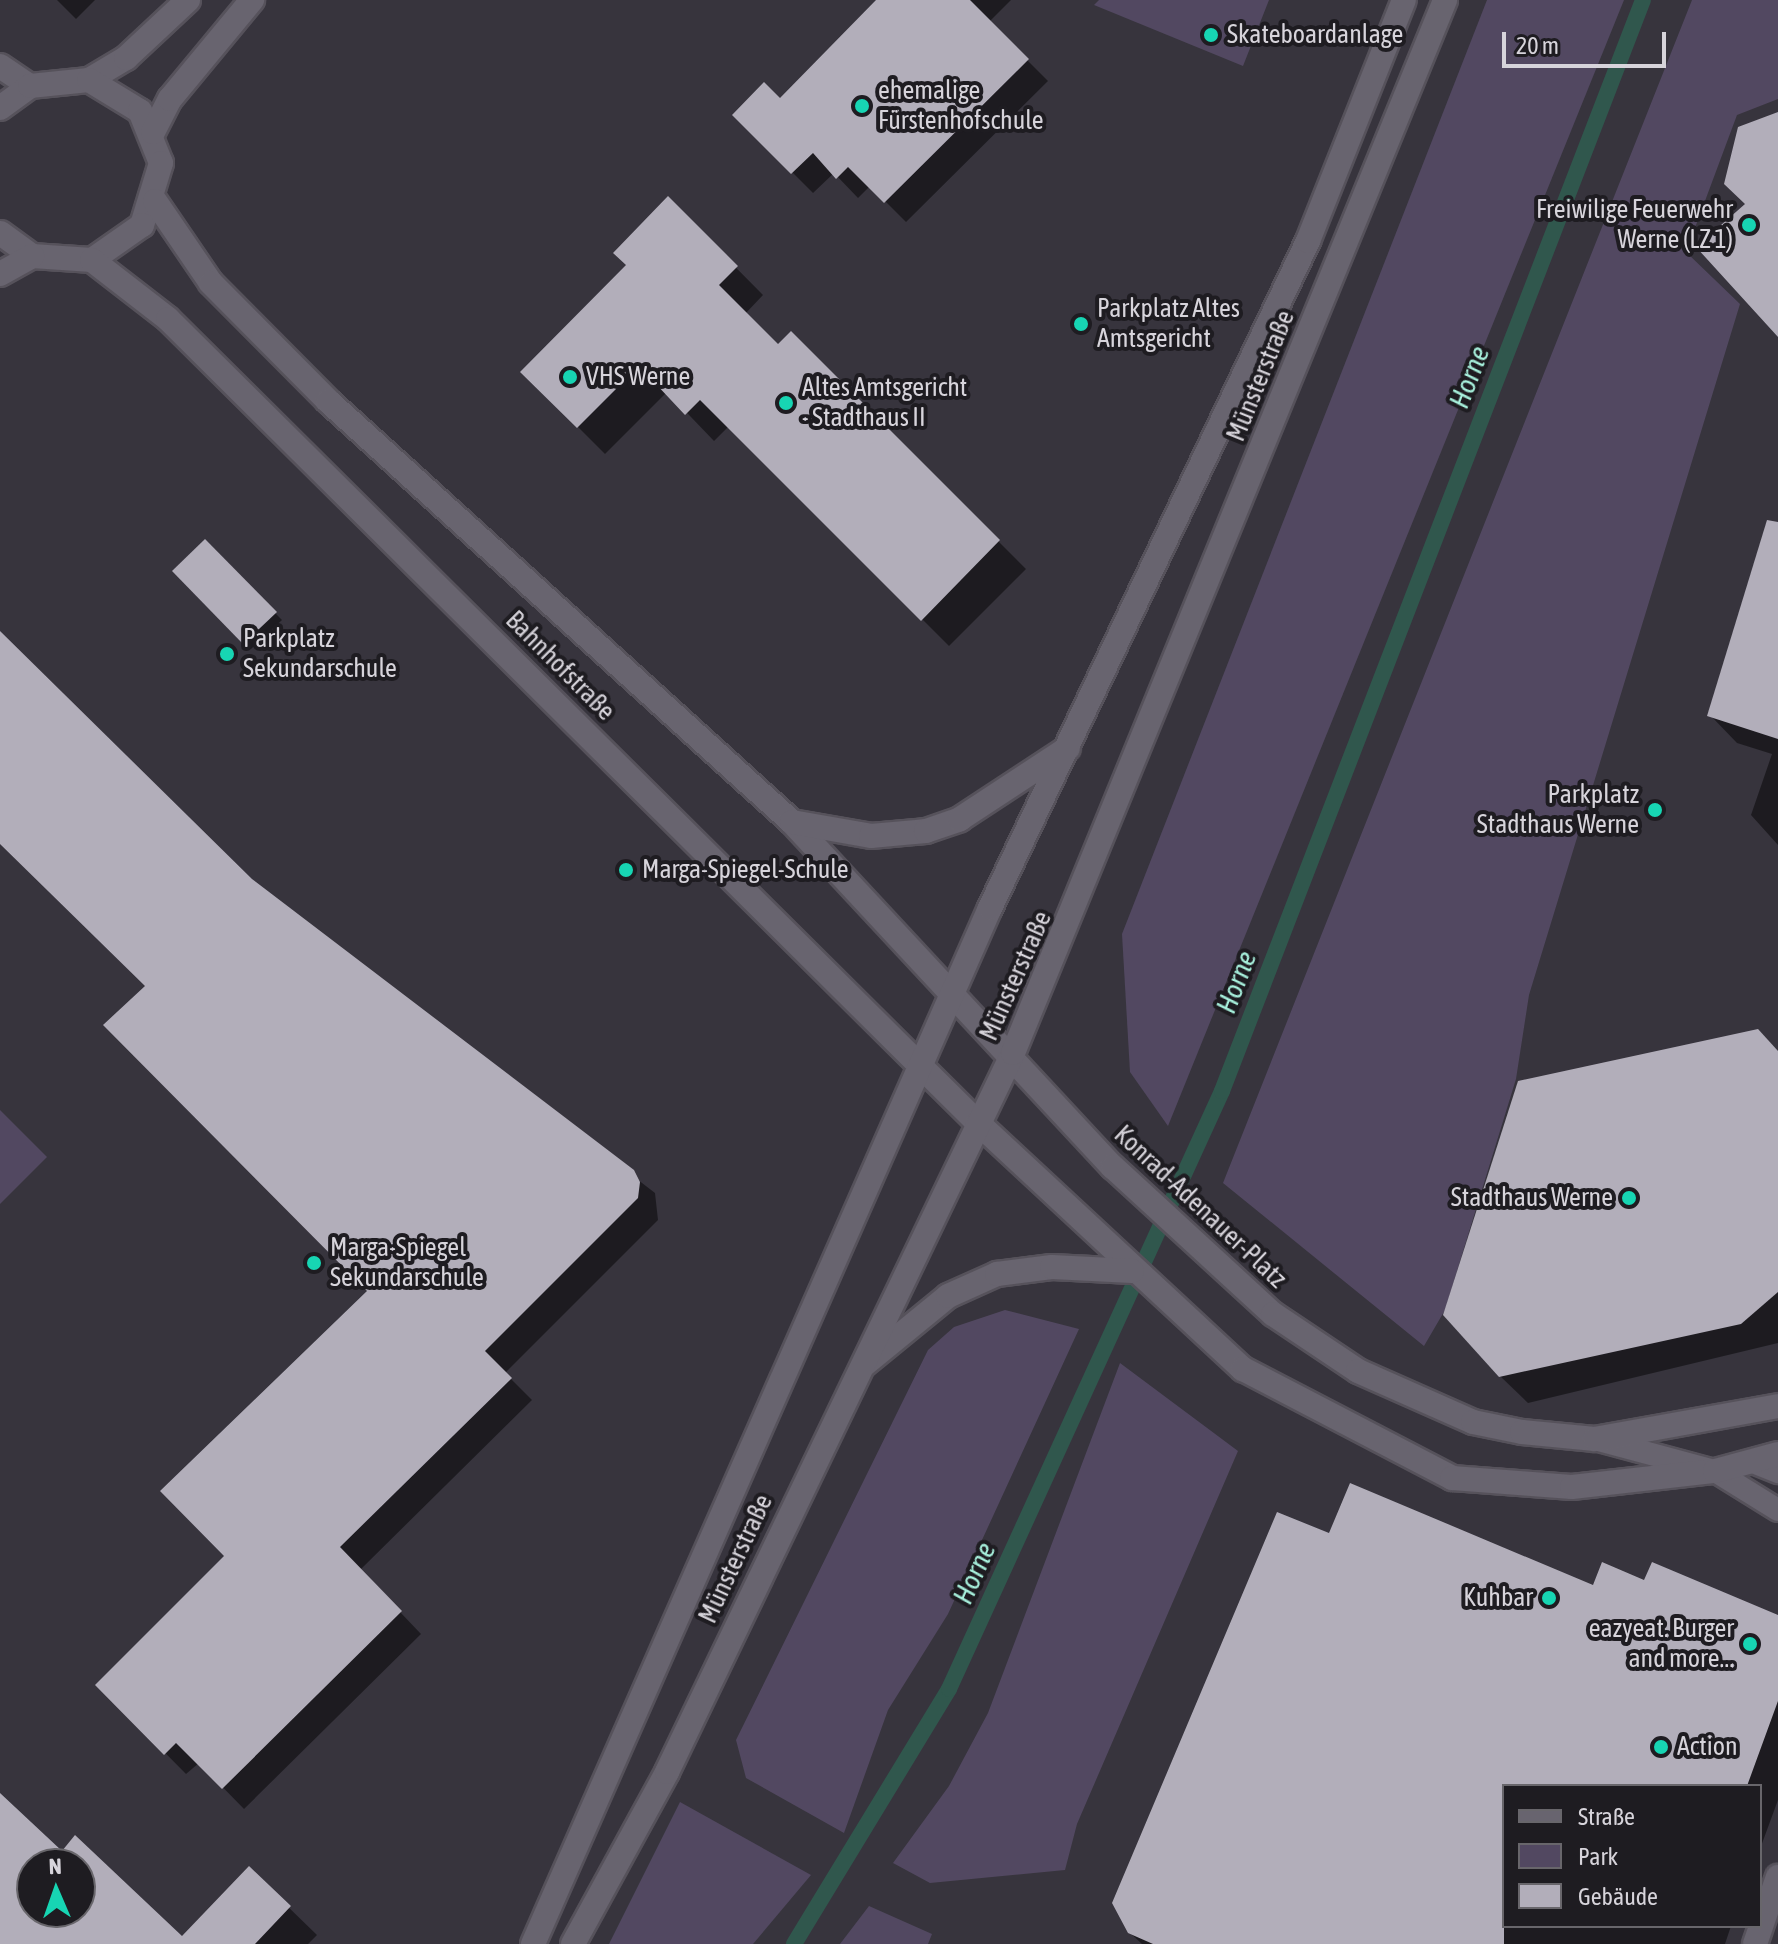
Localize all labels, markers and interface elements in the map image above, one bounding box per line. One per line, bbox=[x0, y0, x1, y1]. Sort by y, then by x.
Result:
scale bar bbox=[1506, 16, 1670, 66]
place label: Skateboardanlage bbox=[1227, 19, 1403, 51]
marker: Skateboardanlage bbox=[1202, 26, 1220, 44]
text: 20 m bbox=[1516, 32, 1559, 59]
place label: ehemalige Fürstenhofschule bbox=[878, 75, 1044, 136]
marker: ehemalige Fürstenhofschule bbox=[853, 97, 871, 115]
place label: Freiwilige Feuerwehr Werne (LZ 1) bbox=[1536, 194, 1733, 256]
marker: Freiwilige Feuerwehr Werne (LZ 1) bbox=[1740, 216, 1758, 234]
place label: Parkplatz Altes Amtsgericht bbox=[1097, 293, 1240, 354]
street label: Münsterstraße bbox=[1221, 306, 1301, 446]
marker: Parkplatz Altes Amtsgericht bbox=[1072, 315, 1090, 333]
water label: Horne bbox=[1442, 341, 1496, 413]
place label: VHS Werne bbox=[586, 361, 690, 393]
marker: VHS Werne bbox=[561, 368, 579, 386]
place label: Altes Amtsgericht - Stadthaus II bbox=[802, 372, 967, 434]
marker: Altes Amtsgericht - Stadthaus II bbox=[777, 394, 795, 412]
street label: Bahnhofstraße bbox=[499, 605, 621, 727]
place label: Parkplatz Sekundarschule bbox=[243, 623, 397, 684]
marker: Parkplatz Sekundarschule bbox=[218, 645, 236, 663]
place label: Parkplatz Stadthaus Werne bbox=[1477, 779, 1639, 840]
marker: Parkplatz Stadthaus Werne bbox=[1646, 801, 1664, 819]
place label: Marga-Spiegel-Schule bbox=[642, 854, 849, 886]
marker: Marga-Spiegel-Schule bbox=[617, 861, 635, 879]
street label: Münsterstraße bbox=[974, 906, 1058, 1046]
water label: Horne bbox=[1209, 946, 1263, 1018]
street label: Konrad-Adenauer-Platz bbox=[1108, 1119, 1292, 1295]
place label: Stadthaus Werne bbox=[1451, 1182, 1613, 1214]
marker: Stadthaus Werne bbox=[1620, 1189, 1638, 1207]
place label: Marga-Spiegel Sekundarschule bbox=[330, 1232, 484, 1294]
marker: Marga-Spiegel Sekundarschule bbox=[305, 1254, 323, 1272]
street label: Münsterstraße bbox=[693, 1490, 779, 1628]
water label: Horne bbox=[946, 1537, 1002, 1609]
place label: Kuhbar bbox=[1463, 1582, 1533, 1614]
marker: Kuhbar bbox=[1540, 1589, 1558, 1607]
place label: eazyeat. Burger and more… bbox=[1589, 1613, 1734, 1674]
marker: eazyeat. Burger and more… bbox=[1741, 1635, 1759, 1653]
place label: Action bbox=[1677, 1731, 1738, 1763]
marker: Action bbox=[1652, 1738, 1670, 1756]
legend bbox=[1502, 1784, 1762, 1928]
text: Straße bbox=[1578, 1803, 1635, 1830]
text: Park bbox=[1578, 1843, 1618, 1870]
north arrow bbox=[16, 1848, 96, 1928]
text: N bbox=[48, 1853, 62, 1879]
text: Gebäude bbox=[1578, 1883, 1658, 1910]

